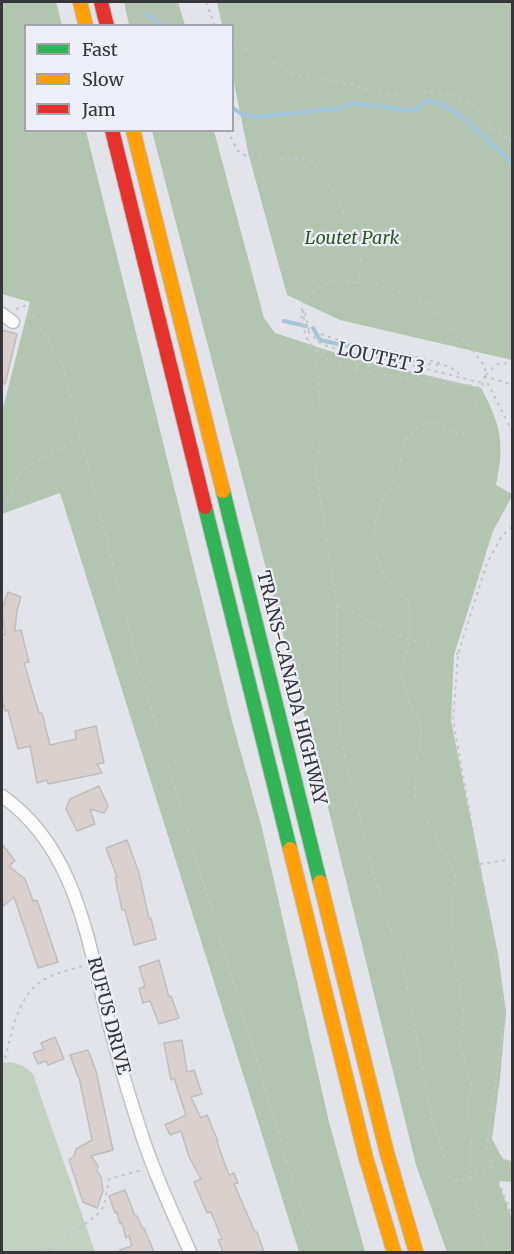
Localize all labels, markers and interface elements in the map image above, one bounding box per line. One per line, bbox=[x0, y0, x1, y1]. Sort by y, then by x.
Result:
legend bbox=[24, 24, 234, 132]
text: Fast bbox=[82, 38, 118, 61]
text: Slow bbox=[82, 68, 124, 91]
text: Jam bbox=[82, 98, 116, 121]
park label: Loutet Park bbox=[305, 228, 399, 250]
street label: LOUTET 3 bbox=[335, 338, 427, 380]
street label: TRANS-CANADA HIGHWAY bbox=[251, 569, 331, 807]
street label: RUFUS DRIVE bbox=[82, 955, 134, 1077]

